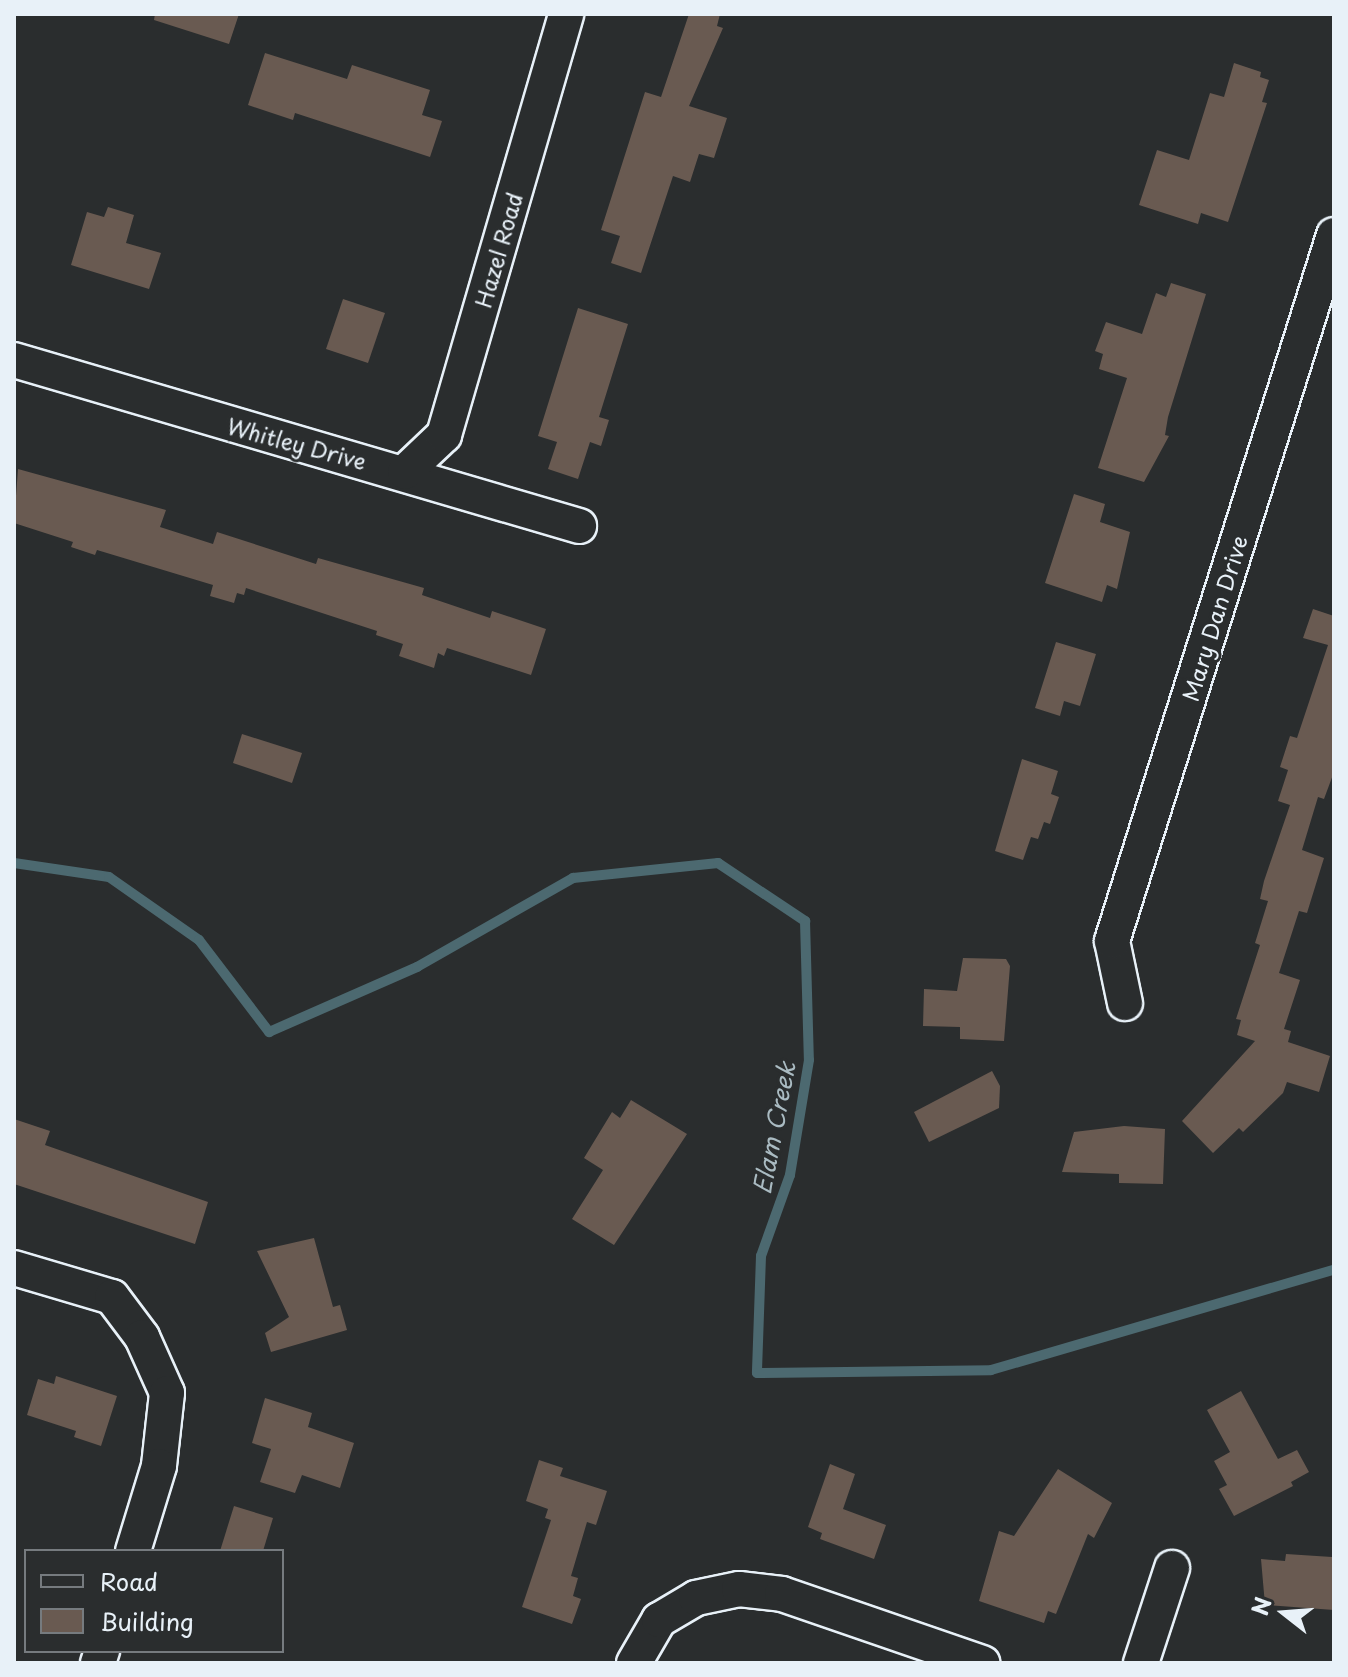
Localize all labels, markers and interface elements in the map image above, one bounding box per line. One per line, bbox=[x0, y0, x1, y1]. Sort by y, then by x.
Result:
street label: Hazel Road bbox=[469, 189, 527, 311]
street label: Whitley Drive bbox=[224, 412, 370, 474]
street label: Mary Dan Drive bbox=[1176, 532, 1252, 704]
water label: Elam Creek bbox=[747, 1058, 801, 1198]
legend bbox=[24, 1549, 284, 1653]
text: Road bbox=[100, 1563, 158, 1599]
north arrow bbox=[1244, 1573, 1324, 1653]
text: N bbox=[1242, 1593, 1279, 1619]
text: Building bbox=[100, 1603, 194, 1639]

